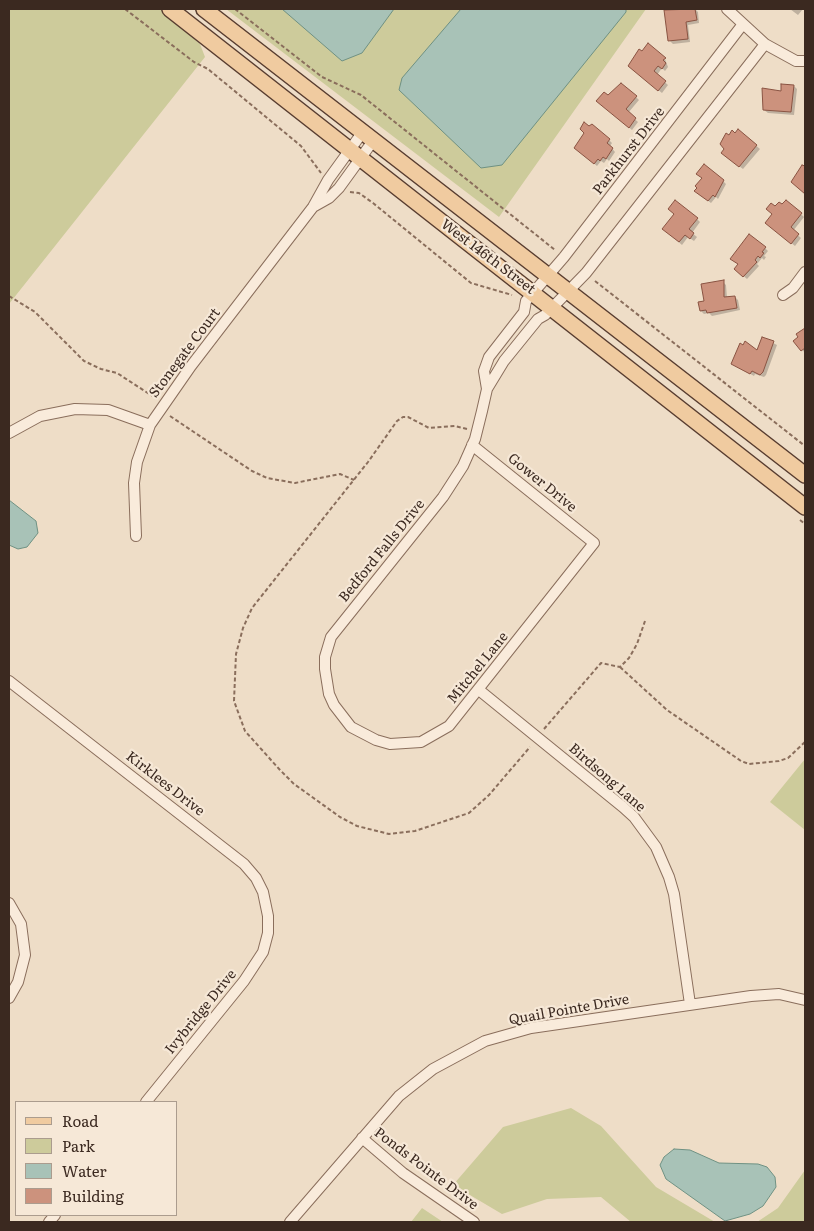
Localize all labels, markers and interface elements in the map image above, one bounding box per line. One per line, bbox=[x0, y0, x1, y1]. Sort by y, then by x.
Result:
street label: Parkhurst Drive bbox=[590, 104, 668, 198]
street label: West 146th Street bbox=[437, 216, 539, 298]
street label: Stonegate Court bbox=[146, 305, 224, 401]
street label: Gower Drive bbox=[504, 450, 580, 516]
street label: Bedford Falls Drive bbox=[335, 496, 429, 606]
street label: Mitchel Lane bbox=[444, 629, 512, 707]
street label: Birdsong Lane bbox=[565, 740, 649, 816]
street label: Kirklees Drive bbox=[122, 748, 208, 820]
street label: Ivybridge Drive bbox=[162, 966, 240, 1058]
street label: Quail Pointe Drive bbox=[508, 991, 630, 1029]
legend bbox=[15, 1101, 178, 1216]
text: Road bbox=[62, 1109, 98, 1132]
street label: Ponds Pointe Drive bbox=[371, 1124, 481, 1214]
text: Park bbox=[62, 1134, 95, 1157]
text: Water bbox=[62, 1159, 107, 1182]
text: Building bbox=[62, 1184, 124, 1207]

